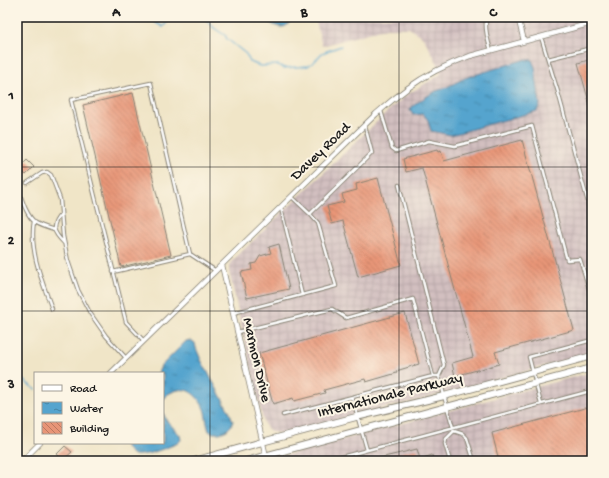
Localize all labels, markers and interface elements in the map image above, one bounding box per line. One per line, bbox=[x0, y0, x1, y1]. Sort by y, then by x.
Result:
text: A bbox=[111, 6, 121, 21]
text: B bbox=[300, 6, 309, 21]
text: C bbox=[488, 6, 498, 21]
text: 1 bbox=[7, 89, 14, 104]
street label: Davey Road bbox=[287, 118, 356, 186]
text: 2 bbox=[8, 234, 15, 249]
street label: Marmon Drive bbox=[238, 316, 274, 404]
street label: Internationale Parkway bbox=[316, 369, 465, 423]
legend bbox=[34, 372, 164, 444]
text: 3 bbox=[7, 378, 15, 393]
text: Road bbox=[70, 383, 97, 397]
text: Water bbox=[70, 403, 104, 417]
text: Building bbox=[69, 423, 109, 437]

